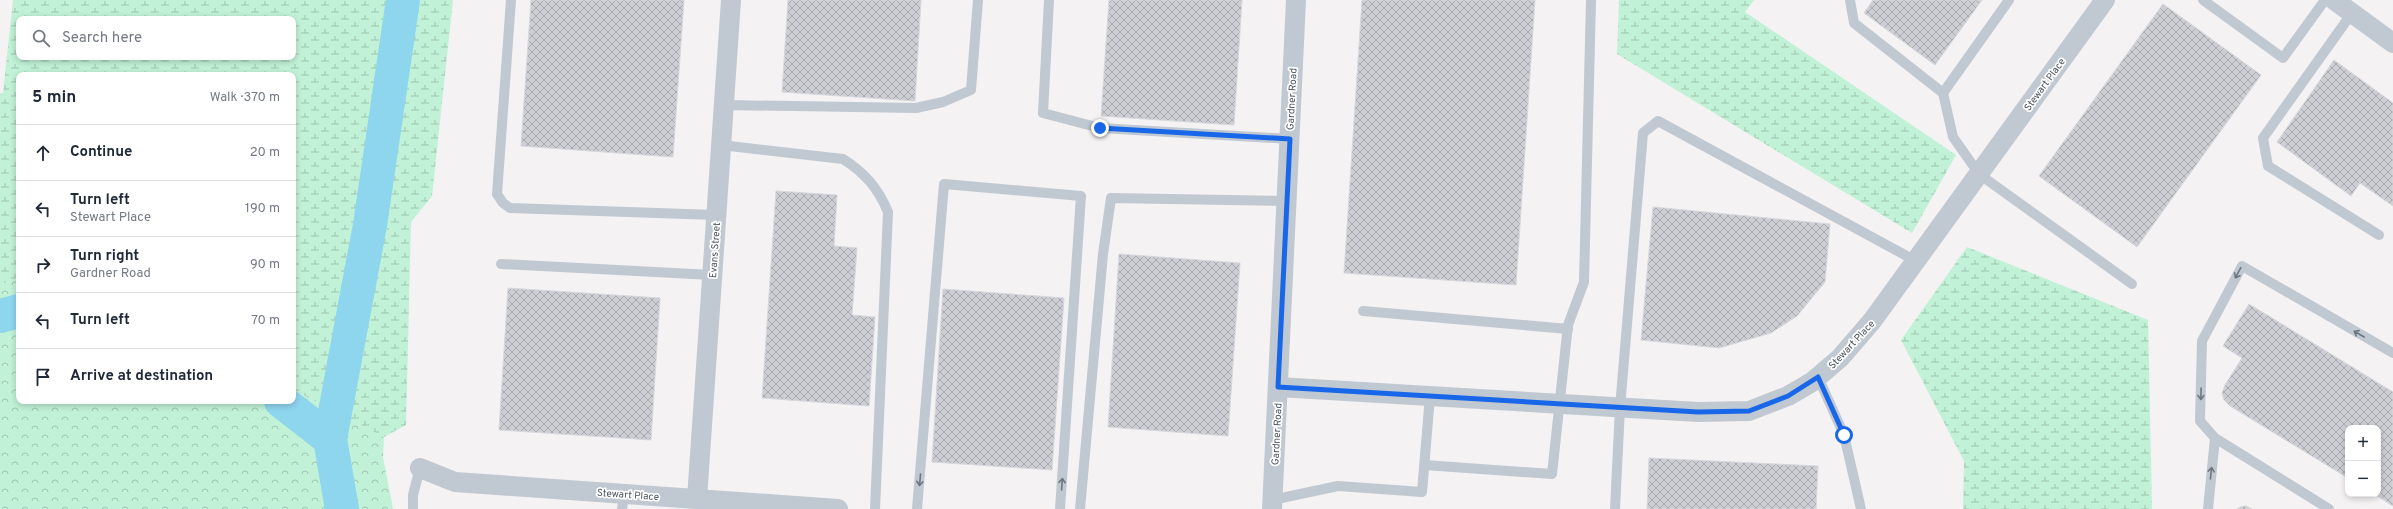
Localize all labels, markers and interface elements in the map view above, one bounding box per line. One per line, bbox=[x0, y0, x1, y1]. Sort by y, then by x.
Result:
search box bbox=[16, 16, 296, 60]
icon: search bbox=[30, 27, 52, 49]
text: Search here bbox=[62, 29, 142, 48]
street label: Stewart Place bbox=[2022, 56, 2069, 114]
street label: Gardner Road bbox=[1284, 68, 1301, 130]
text: 5 min bbox=[32, 87, 76, 109]
text: Walk · 370 m bbox=[210, 90, 280, 106]
route end bbox=[1091, 119, 1109, 137]
icon: ahead bbox=[32, 142, 54, 164]
text: Continue bbox=[70, 143, 132, 162]
text: 20 m bbox=[250, 145, 280, 161]
text: Turn left bbox=[70, 191, 130, 210]
icon: left bbox=[32, 198, 54, 220]
text: 190 m bbox=[245, 201, 280, 217]
text: Stewart Place bbox=[70, 210, 151, 226]
street label: Evans Street bbox=[707, 222, 724, 278]
text: Turn right bbox=[70, 247, 139, 266]
icon: right bbox=[32, 254, 54, 276]
text: 90 m bbox=[250, 257, 280, 273]
text: Gardner Road bbox=[70, 266, 151, 282]
one-way arrow bbox=[2234, 267, 2241, 279]
icon: left bbox=[32, 310, 54, 332]
text: Turn left bbox=[70, 311, 130, 330]
text: 70 m bbox=[251, 313, 280, 329]
street label: Stewart Place bbox=[1826, 318, 1878, 372]
one-way arrow bbox=[2353, 329, 2365, 337]
icon: arrive bbox=[32, 366, 54, 388]
text: Arrive at destination bbox=[70, 367, 213, 386]
one-way arrow bbox=[2197, 387, 2204, 400]
street label: Gardner Road bbox=[1269, 403, 1286, 465]
map controls bbox=[2345, 425, 2381, 497]
button: + bbox=[2345, 425, 2381, 461]
route start bbox=[1835, 426, 1853, 444]
button: − bbox=[2345, 461, 2381, 497]
one-way arrow bbox=[2207, 467, 2215, 480]
one-way arrow bbox=[916, 473, 923, 486]
one-way arrow bbox=[1058, 478, 1065, 491]
street label: Stewart Place bbox=[596, 487, 659, 504]

